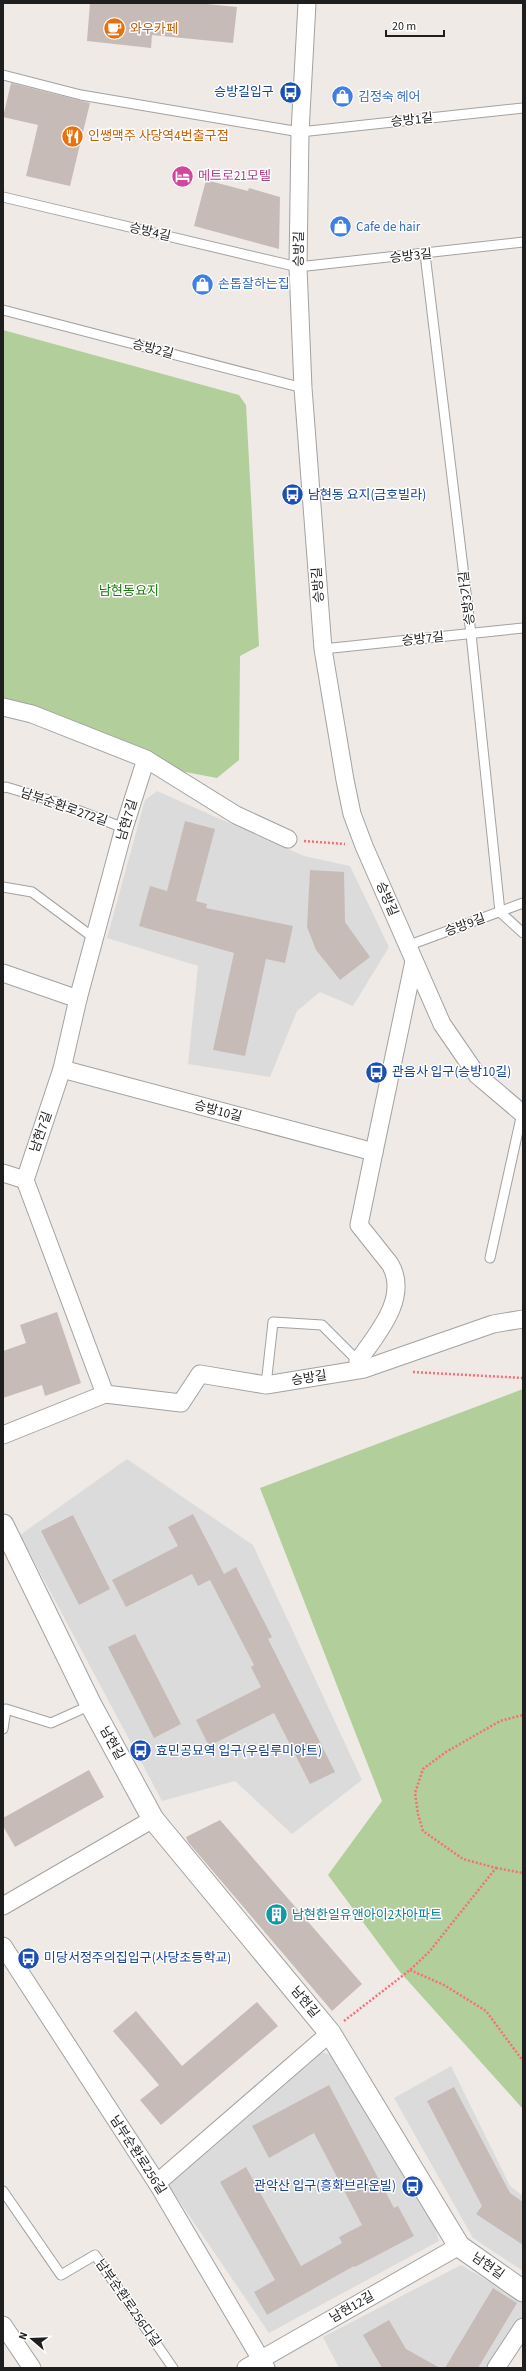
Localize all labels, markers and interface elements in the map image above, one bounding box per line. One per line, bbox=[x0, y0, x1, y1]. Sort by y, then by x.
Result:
scale bar bbox=[386, 12, 444, 38]
cafe icon: 와우카페 bbox=[102, 16, 128, 42]
text: 20 m bbox=[392, 18, 416, 35]
place label: 와우카페 bbox=[130, 20, 178, 38]
bus stop icon: 승방길입구 bbox=[277, 79, 303, 105]
place label: 승방길입구 bbox=[214, 83, 274, 101]
shop icon: 김정숙 헤어 bbox=[329, 84, 355, 110]
place label: 김정숙 헤어 bbox=[358, 88, 420, 106]
street label: 승방1길 bbox=[390, 109, 434, 131]
restaurant icon: 인쌩맥주 사당역4번출구점 bbox=[59, 123, 85, 149]
place label: 인쌩맥주 사당역4번출구점 bbox=[88, 127, 229, 145]
hotel icon: 메트로21모텔 bbox=[170, 163, 196, 189]
place label: 메트로21모텔 bbox=[198, 167, 271, 185]
shop icon: Cafe de hair bbox=[328, 214, 354, 240]
street label: 승방4길 bbox=[127, 218, 173, 246]
place label: Cafe de hair bbox=[356, 218, 421, 236]
street label: 승방길 bbox=[290, 231, 308, 267]
street label: 승방3길 bbox=[389, 245, 433, 267]
shop icon: 손톱잘하는집 bbox=[190, 271, 216, 297]
place label: 손톱잘하는집 bbox=[218, 275, 290, 293]
street label: 승방2길 bbox=[130, 335, 176, 363]
bus stop icon: 남현동 요지(금호빌라) bbox=[279, 482, 305, 508]
place label: 남현동 요지(금호빌라) bbox=[308, 486, 426, 504]
street label: 승방길 bbox=[308, 566, 328, 604]
street label: 승방3가길 bbox=[455, 570, 479, 626]
park label: 남현동요지 bbox=[99, 582, 159, 600]
street label: 승방7길 bbox=[401, 628, 445, 650]
street label: 남부순환로272길 bbox=[18, 784, 110, 830]
street label: 남현7길 bbox=[112, 797, 142, 843]
street label: 승방길 bbox=[372, 879, 402, 919]
street label: 승방9길 bbox=[442, 909, 488, 941]
bus stop icon: 관음사 입구(승방10길) bbox=[363, 1059, 389, 1085]
place label: 관음사 입구(승방10길) bbox=[392, 1063, 511, 1081]
street label: 승방10길 bbox=[192, 1096, 244, 1126]
street label: 남현7길 bbox=[26, 1109, 56, 1155]
street label: 승방길 bbox=[290, 1366, 328, 1390]
street label: 남현길 bbox=[95, 1723, 129, 1763]
bus stop icon: 효민공묘역 입구(우림루미아트) bbox=[127, 1738, 153, 1764]
place label: 효민공묘역 입구(우림루미아트) bbox=[156, 1742, 322, 1760]
building icon: 남현한일유앤아이2차아파트 bbox=[263, 1902, 289, 1928]
place label: 남현한일유앤아이2차아파트 bbox=[292, 1906, 442, 1924]
bus stop icon: 미당서정주의집입구(사당초등학교) bbox=[16, 1945, 42, 1971]
place label: 미당서정주의집입구(사당초등학교) bbox=[44, 1949, 231, 1967]
street label: 남현길 bbox=[287, 1982, 323, 2022]
street label: 남부순환로256길 bbox=[106, 2112, 170, 2198]
bus stop icon: 관악산 입구(흥화브라운빌) bbox=[399, 2173, 425, 2199]
place label: 관악산 입구(흥화브라운빌) bbox=[254, 2177, 396, 2195]
street label: 남현길 bbox=[468, 2248, 508, 2284]
street label: 남부순환로256다길 bbox=[91, 2256, 165, 2350]
street label: 남현12길 bbox=[326, 2287, 378, 2327]
north arrow bbox=[12, 2319, 52, 2359]
text: N bbox=[15, 2330, 31, 2342]

